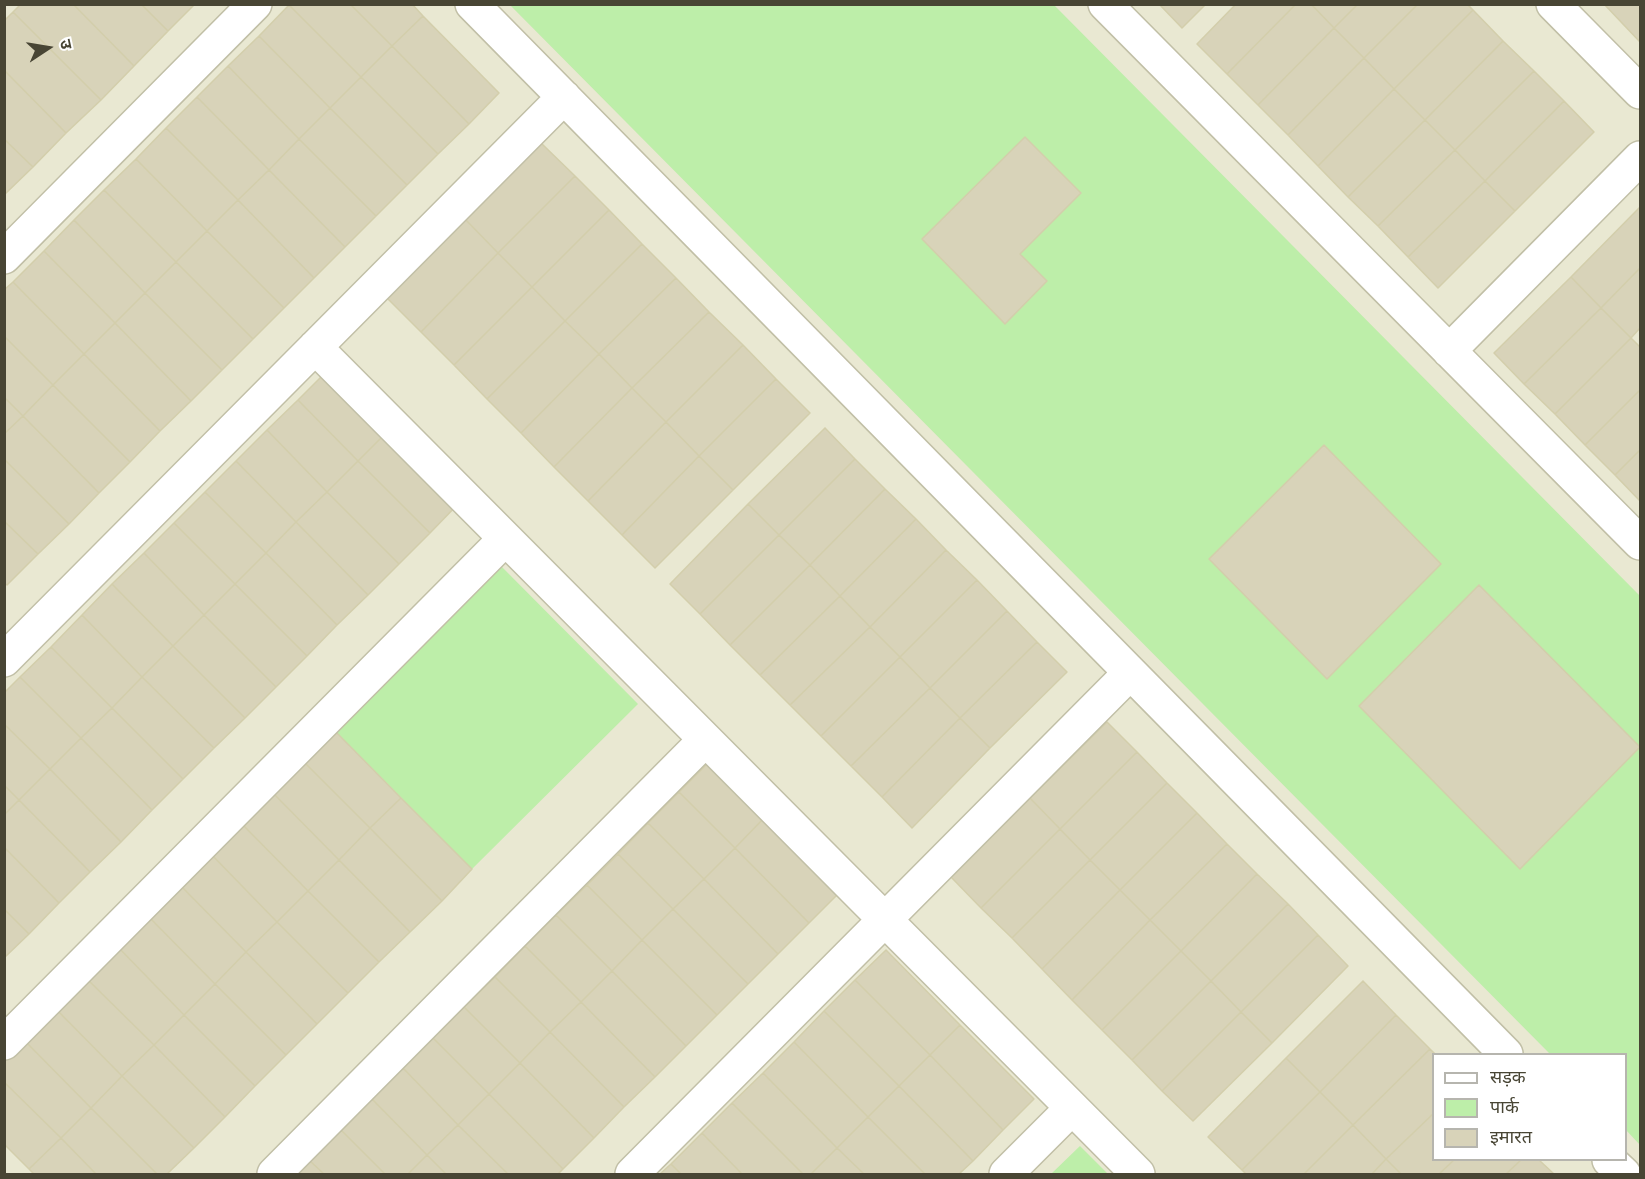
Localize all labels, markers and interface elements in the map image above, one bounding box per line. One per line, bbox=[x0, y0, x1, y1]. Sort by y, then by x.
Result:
north arrow bbox=[18, 18, 78, 78]
text: उ bbox=[56, 38, 76, 51]
legend bbox=[1432, 1053, 1627, 1161]
text: सड़क bbox=[1490, 1066, 1526, 1088]
text: पार्क bbox=[1490, 1096, 1519, 1118]
text: इमारत bbox=[1490, 1126, 1532, 1148]

